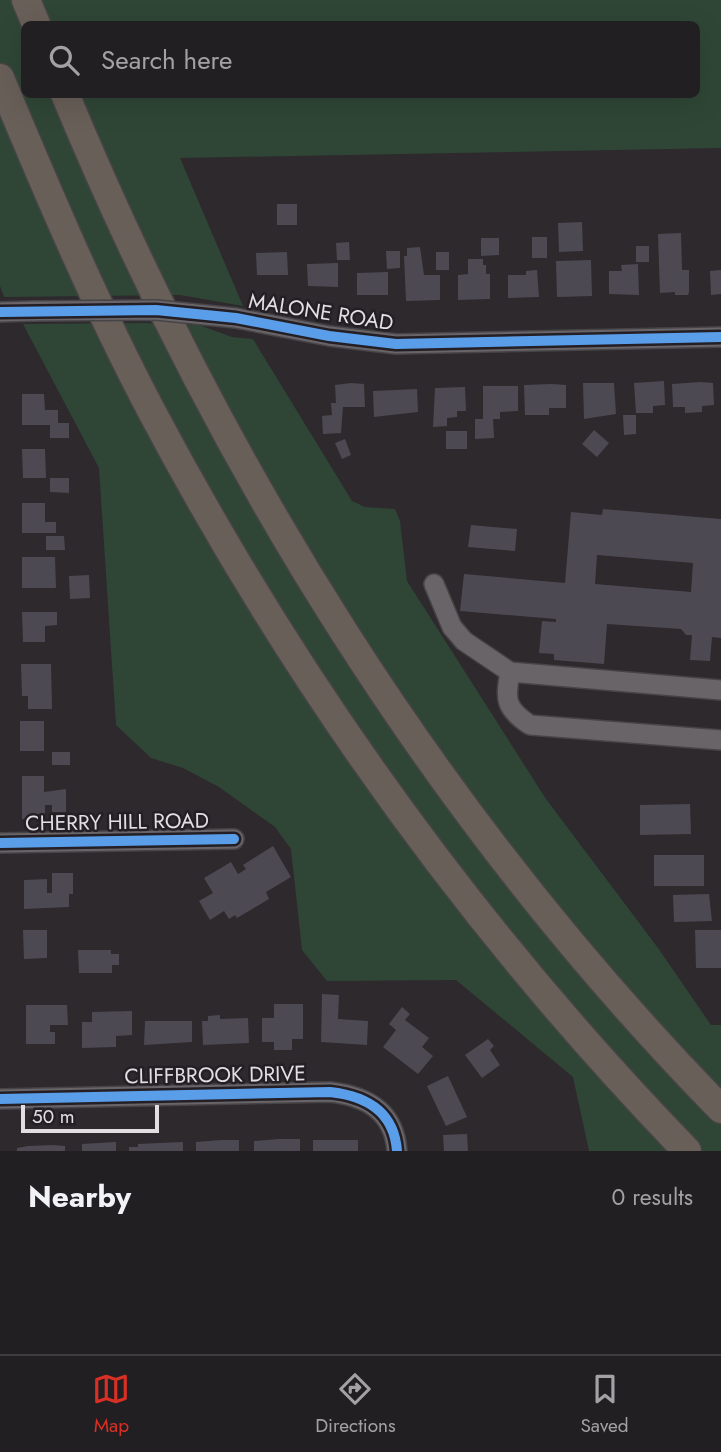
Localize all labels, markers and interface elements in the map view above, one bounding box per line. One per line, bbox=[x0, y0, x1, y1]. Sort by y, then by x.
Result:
search box bbox=[21, 21, 700, 98]
icon: search bbox=[45, 41, 83, 79]
text: Search here bbox=[101, 41, 233, 79]
street label: MALONE ROAD bbox=[246, 286, 396, 338]
street label: CHERRY HILL ROAD bbox=[25, 805, 209, 839]
street label: CLIFFBROOK DRIVE bbox=[124, 1058, 306, 1092]
scale bar bbox=[21, 1102, 159, 1134]
text: 50 m bbox=[32, 1103, 75, 1130]
text: Nearby bbox=[28, 1175, 131, 1218]
text: 0 results bbox=[611, 1180, 693, 1214]
tab: Map bbox=[92, 1370, 130, 1439]
tab: Directions bbox=[315, 1370, 396, 1439]
tab: Saved bbox=[580, 1370, 629, 1439]

